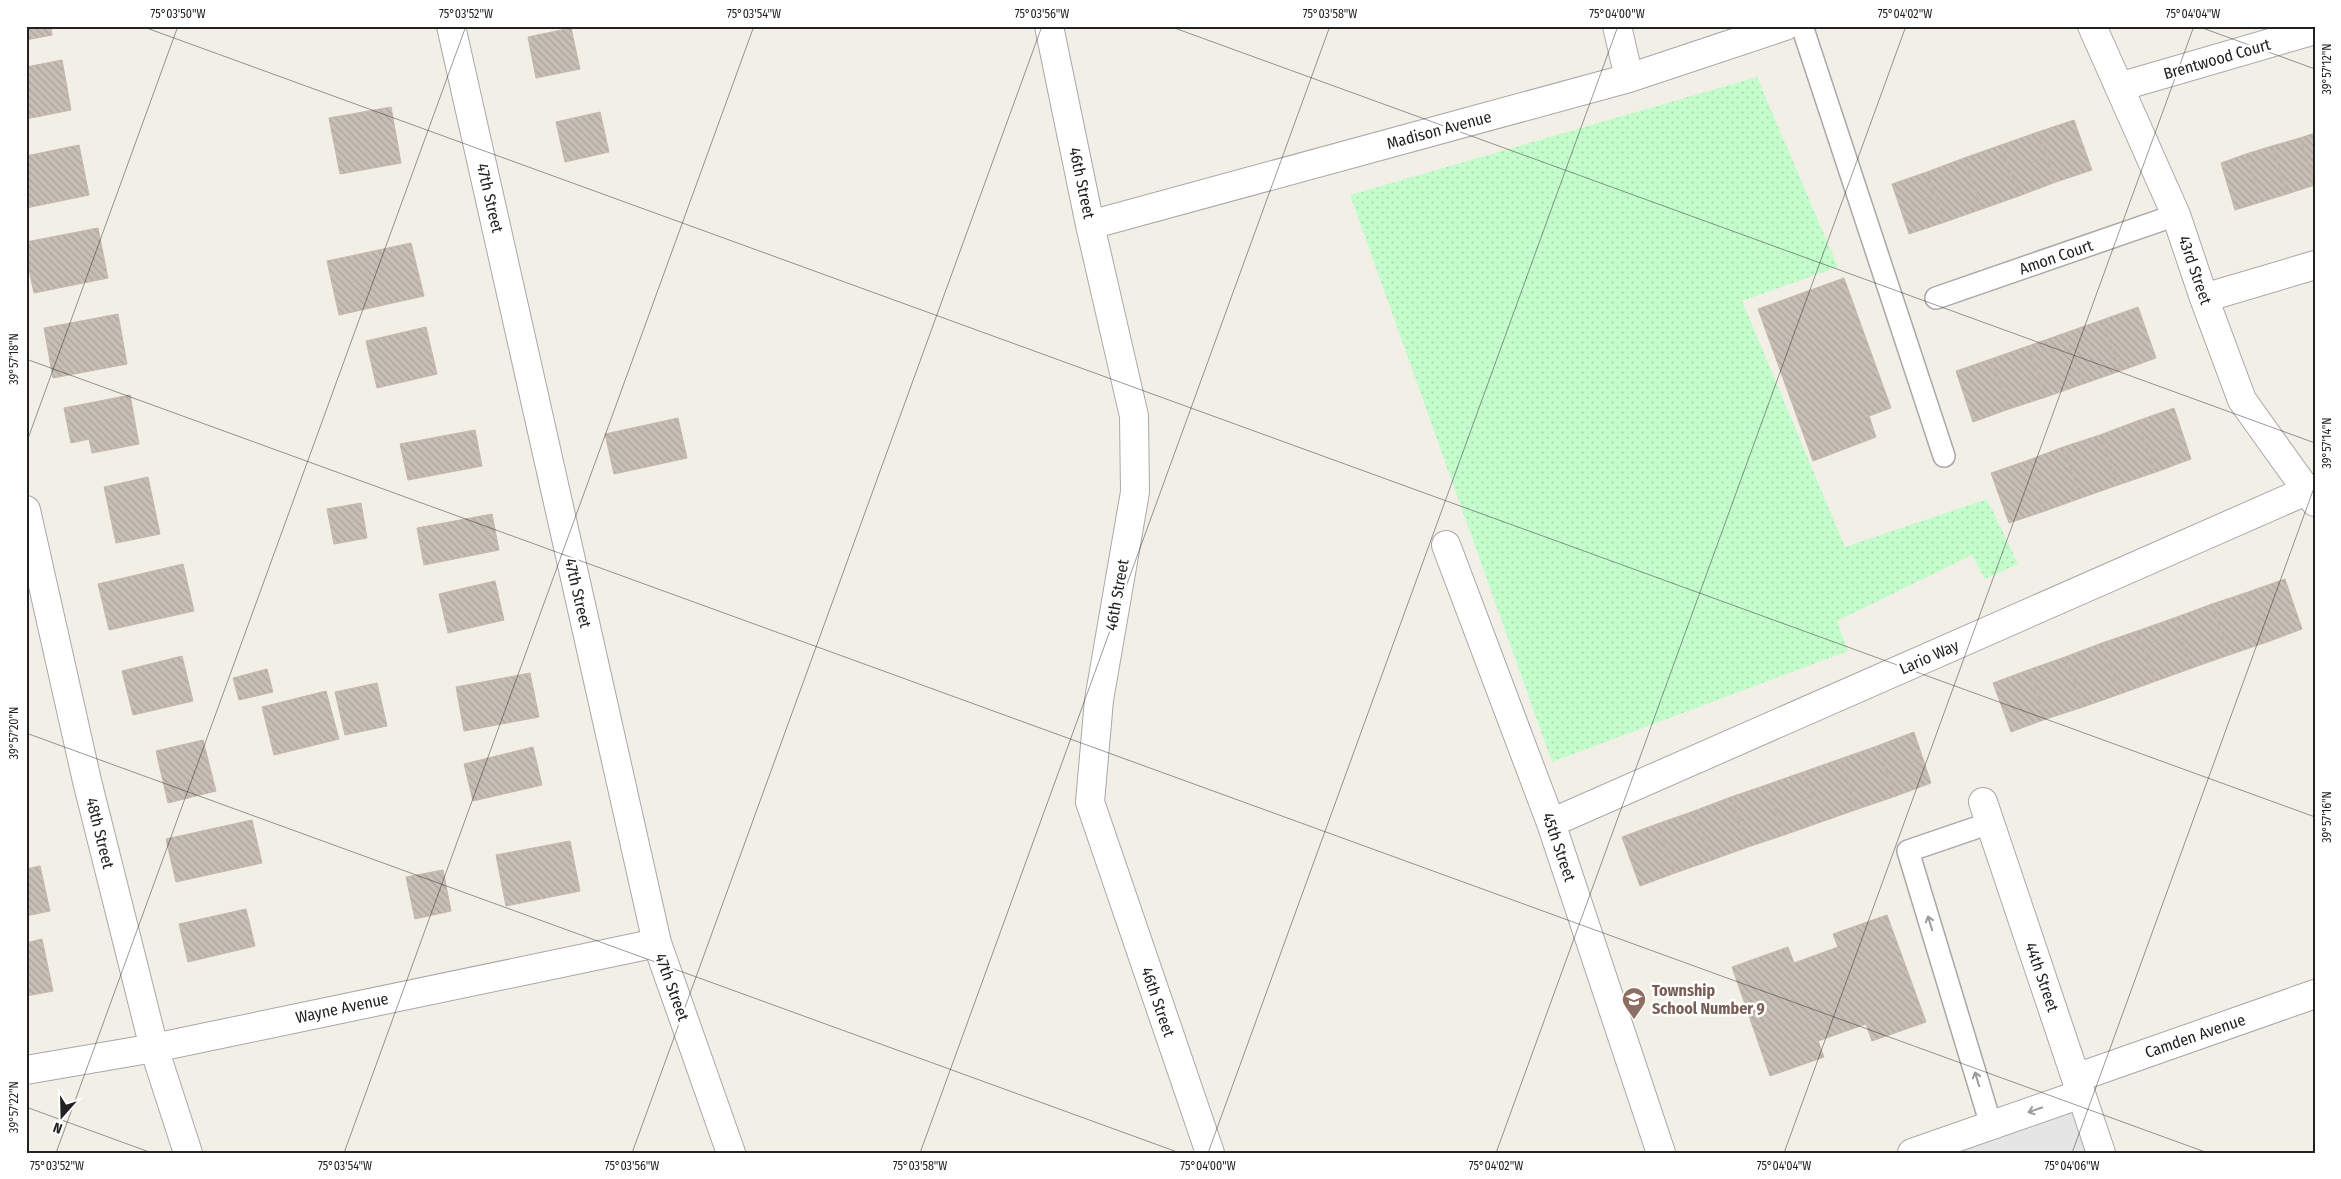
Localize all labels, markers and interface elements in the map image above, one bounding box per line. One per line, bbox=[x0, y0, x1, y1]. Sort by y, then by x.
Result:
text: 75°03'50"W bbox=[151, 7, 205, 21]
text: 75°03'52"W bbox=[439, 7, 493, 21]
text: 75°03'54"W bbox=[727, 7, 781, 21]
text: 75°03'56"W bbox=[1015, 7, 1069, 21]
text: 75°03'58"W bbox=[1303, 7, 1357, 21]
text: 75°04'00"W bbox=[1589, 7, 1645, 21]
text: 75°04'02"W bbox=[1878, 7, 1932, 21]
text: 75°04'04"W bbox=[2166, 7, 2220, 21]
street label: Brentwood Court bbox=[2161, 34, 2273, 83]
text: 39°57'12"N bbox=[2320, 43, 2334, 95]
street label: Madison Avenue bbox=[1385, 107, 1493, 153]
street label: 46th Street bbox=[1065, 146, 1099, 221]
street label: 47th Street bbox=[473, 161, 507, 235]
street label: 43rd Street bbox=[2174, 233, 2216, 308]
street label: Amon Court bbox=[2017, 235, 2096, 278]
text: 39°57'18"N bbox=[7, 333, 21, 385]
text: 39°57'14"N bbox=[2320, 417, 2334, 469]
street label: 47th Street bbox=[561, 556, 595, 630]
street label: 46th Street bbox=[1101, 557, 1133, 632]
street label: Lario Way bbox=[1896, 635, 1962, 678]
text: 39°57'20"N bbox=[7, 707, 21, 759]
text: 39°57'16"N bbox=[2320, 791, 2334, 843]
street label: 48th Street bbox=[82, 796, 118, 871]
street label: 45th Street bbox=[1538, 810, 1580, 885]
one-way arrow bbox=[1924, 916, 1934, 932]
street label: 44th Street bbox=[2021, 940, 2063, 1015]
street label: 47th Street bbox=[651, 951, 693, 1024]
street label: 46th Street bbox=[1137, 965, 1179, 1040]
place label: Township School Number 9 bbox=[1652, 981, 1765, 1018]
school or university icon: Township School Number 9 bbox=[1621, 986, 1647, 1020]
street label: Wayne Avenue bbox=[294, 989, 390, 1027]
street label: Camden Avenue bbox=[2142, 1010, 2248, 1062]
one-way arrow bbox=[1971, 1071, 1981, 1087]
text: 39°57'22"N bbox=[7, 1081, 21, 1133]
north arrow bbox=[38, 1092, 88, 1142]
one-way arrow bbox=[2028, 1106, 2043, 1115]
text: N bbox=[51, 1118, 65, 1137]
text: 75°03'52"W bbox=[30, 1159, 84, 1173]
text: 75°03'54"W bbox=[318, 1159, 372, 1173]
text: 75°03'56"W bbox=[605, 1159, 659, 1173]
text: 75°03'58"W bbox=[893, 1159, 947, 1173]
text: 75°04'00"W bbox=[1180, 1159, 1236, 1173]
text: 75°04'02"W bbox=[1469, 1159, 1523, 1173]
text: 75°04'04"W bbox=[1757, 1159, 1811, 1173]
text: 75°04'06"W bbox=[2045, 1159, 2099, 1173]

